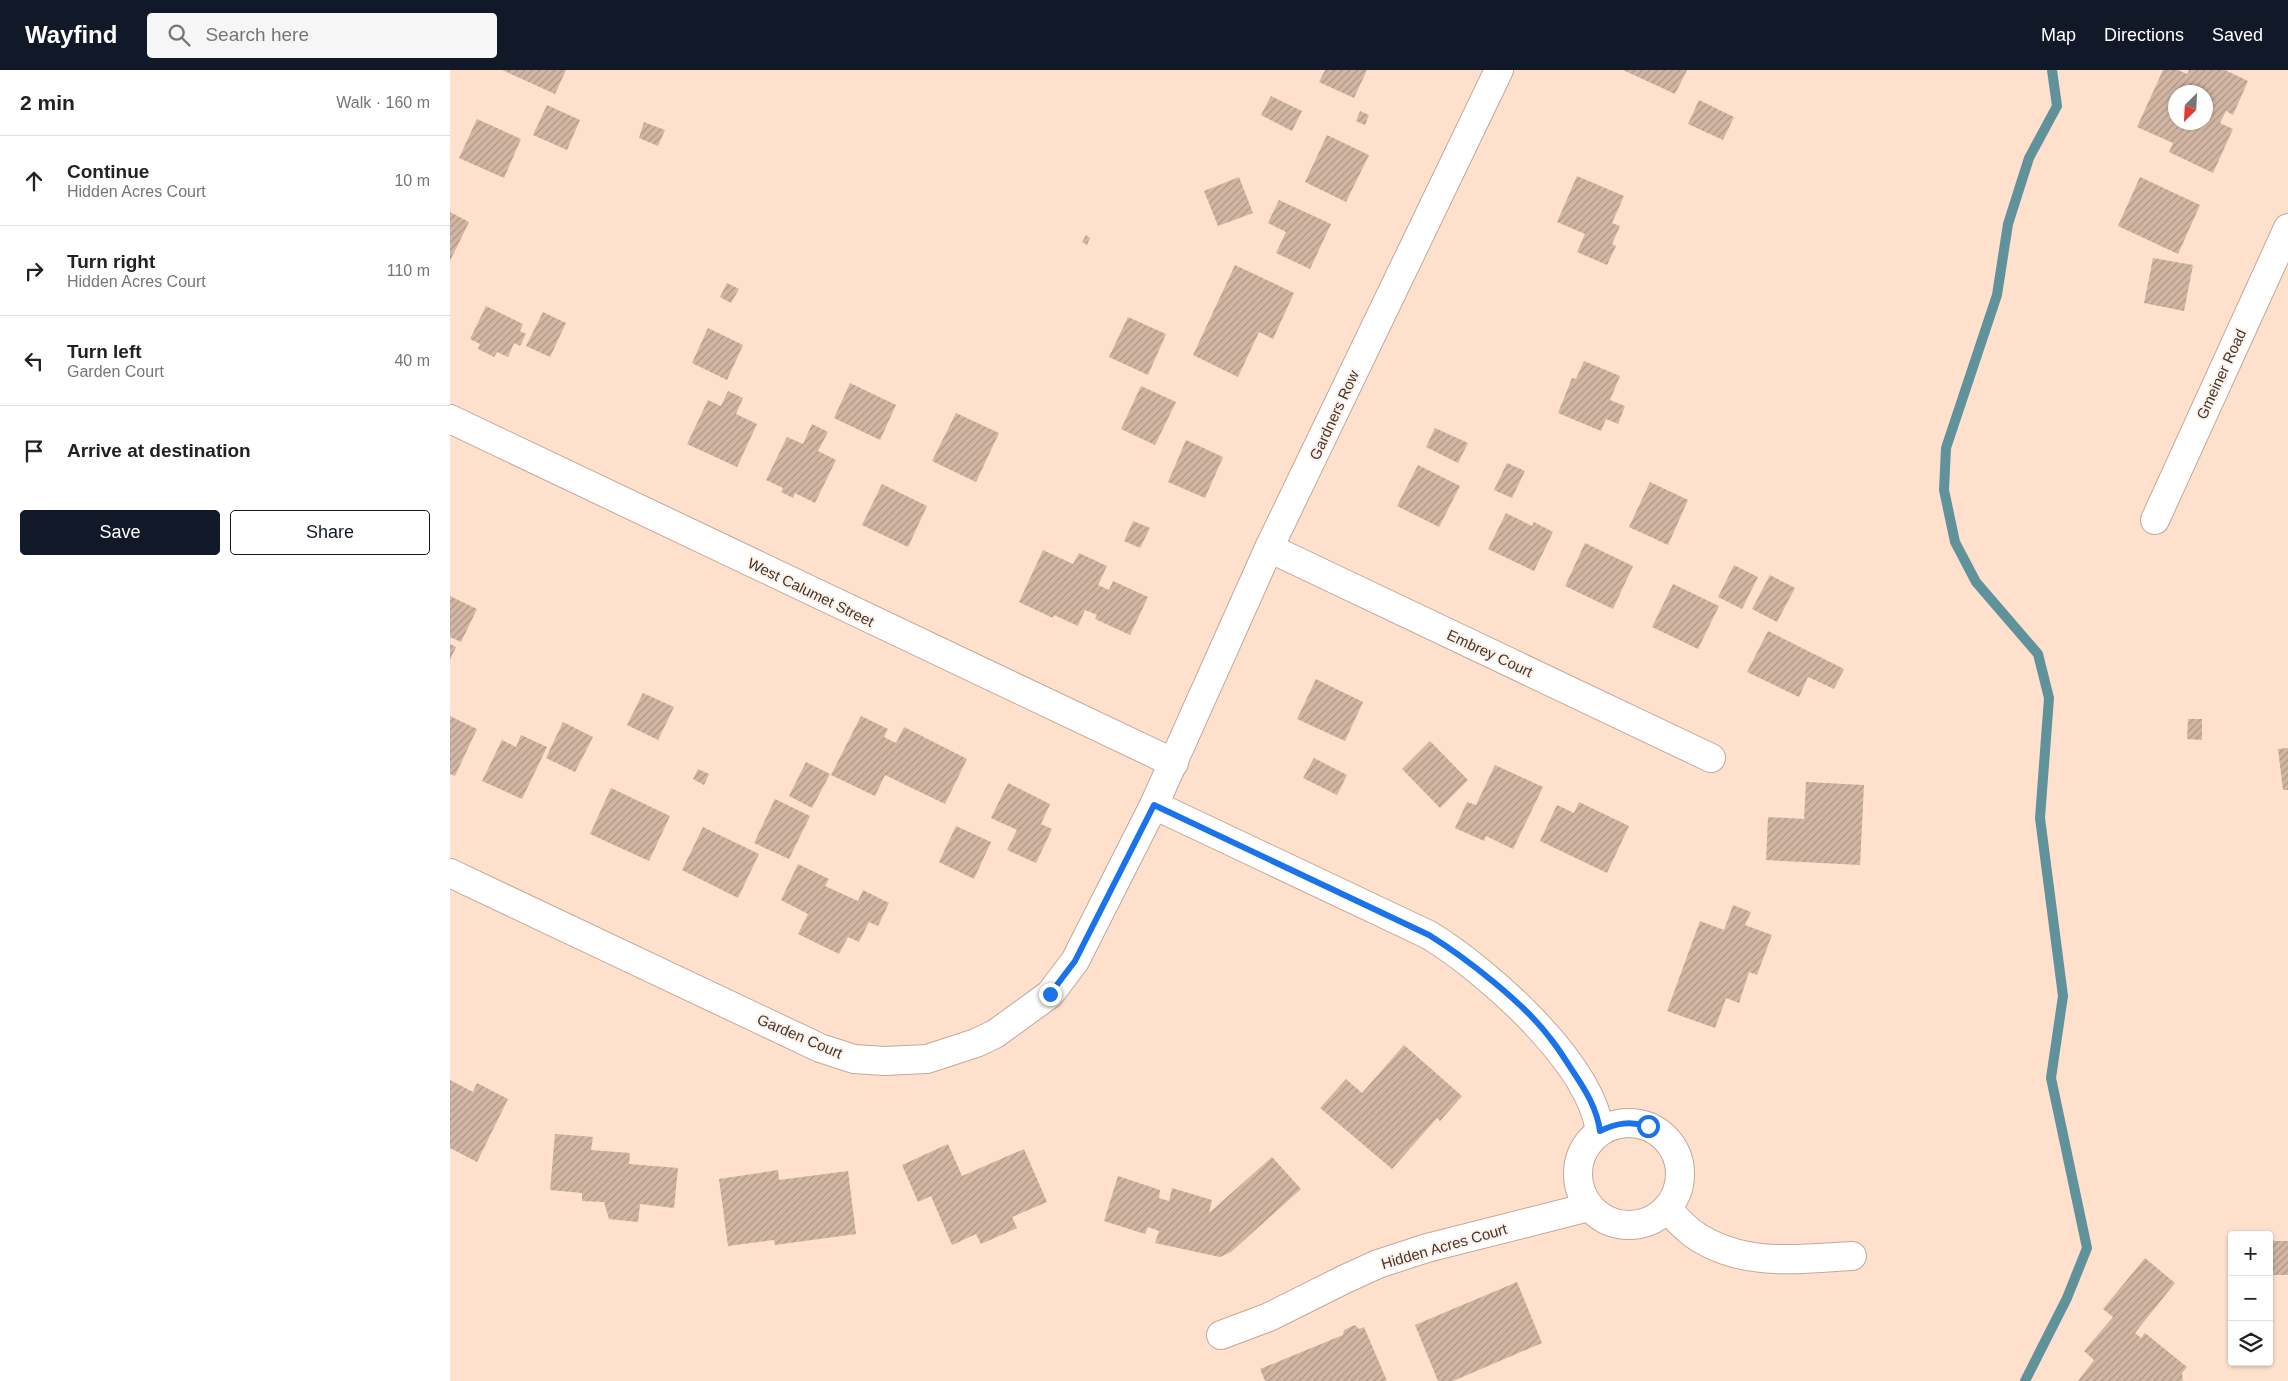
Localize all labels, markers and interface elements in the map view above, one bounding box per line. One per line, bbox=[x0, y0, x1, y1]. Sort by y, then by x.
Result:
search box bbox=[147, 13, 497, 58]
text: Wayfind bbox=[25, 21, 117, 48]
icon: search bbox=[165, 21, 193, 49]
text: Search here bbox=[205, 24, 309, 45]
text: Map bbox=[2041, 25, 2076, 45]
text: Directions bbox=[2104, 25, 2184, 45]
text: Saved bbox=[2212, 25, 2263, 45]
north arrow bbox=[2168, 85, 2213, 130]
text: 2 min bbox=[20, 91, 75, 114]
text: Walk · 160 m bbox=[336, 94, 430, 111]
text: Continue bbox=[67, 161, 149, 182]
icon: ahead bbox=[20, 167, 48, 195]
text: 10 m bbox=[394, 172, 430, 189]
text: Hidden Acres Court bbox=[67, 183, 206, 200]
text: Turn right bbox=[67, 251, 155, 272]
icon: right bbox=[20, 257, 48, 285]
text: 110 m bbox=[387, 262, 430, 279]
text: Hidden Acres Court bbox=[67, 273, 206, 290]
street label: Gmeiner Road bbox=[2193, 326, 2249, 422]
text: Turn left bbox=[67, 341, 142, 362]
icon: left bbox=[20, 347, 48, 375]
text: 40 m bbox=[394, 352, 430, 369]
text: Garden Court bbox=[67, 363, 164, 380]
street label: Gardners Row bbox=[1306, 367, 1362, 462]
icon: arrive bbox=[20, 437, 48, 465]
text: Arrive at destination bbox=[67, 440, 251, 461]
button: Save bbox=[20, 510, 220, 555]
button: Share bbox=[230, 510, 430, 555]
street label: West Calumet Street bbox=[745, 554, 878, 630]
street label: Embrey Court bbox=[1444, 626, 1536, 681]
route end bbox=[1039, 983, 1062, 1006]
street label: Garden Court bbox=[755, 1010, 846, 1062]
route start bbox=[1637, 1115, 1660, 1138]
street label: Hidden Acres Court bbox=[1379, 1220, 1510, 1272]
map controls bbox=[2228, 1231, 2273, 1366]
button: + bbox=[2228, 1231, 2273, 1276]
button: − bbox=[2228, 1276, 2273, 1321]
button: layers bbox=[2228, 1321, 2273, 1366]

